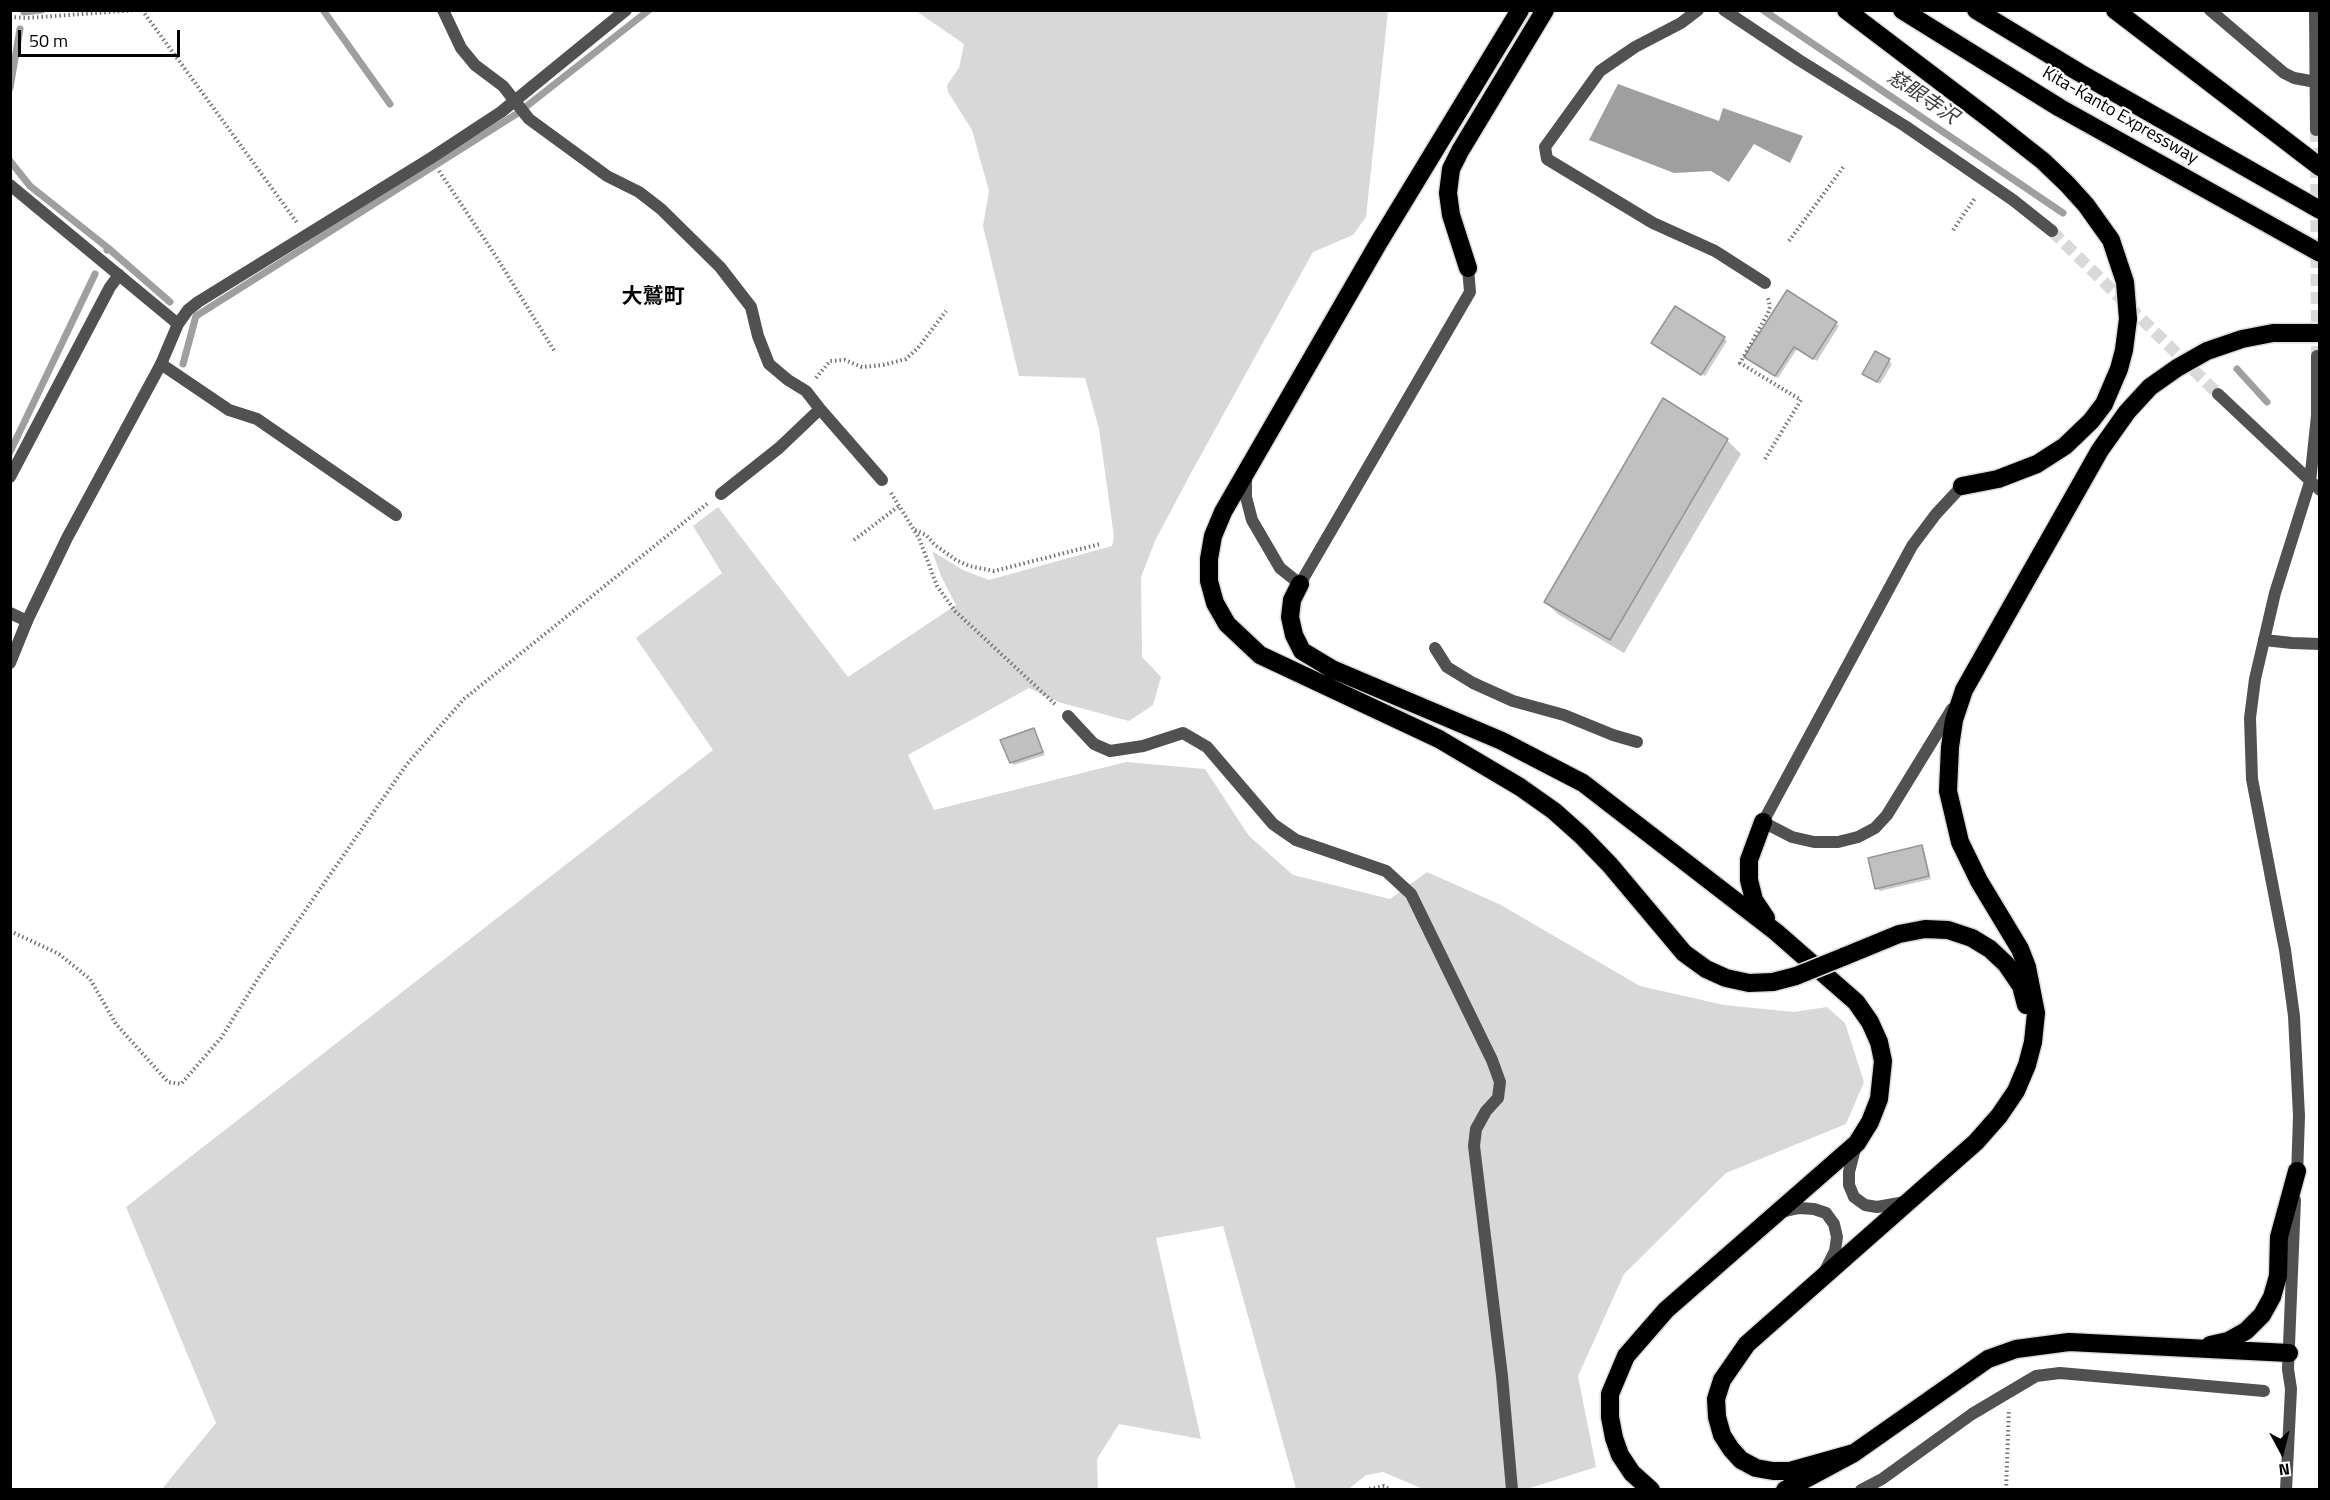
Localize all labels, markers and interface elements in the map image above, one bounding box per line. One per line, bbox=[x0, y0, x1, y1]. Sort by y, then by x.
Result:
scale bar bbox=[21, 18, 183, 56]
text: 50 m bbox=[29, 27, 68, 54]
street label: Kita-Kanto Expressway bbox=[2038, 62, 2202, 170]
water label: 慈眼寺沢 bbox=[1882, 66, 1962, 130]
district label: 大鷲町 bbox=[622, 285, 684, 311]
north arrow bbox=[2252, 1422, 2312, 1482]
text: N bbox=[2277, 1457, 2291, 1482]

